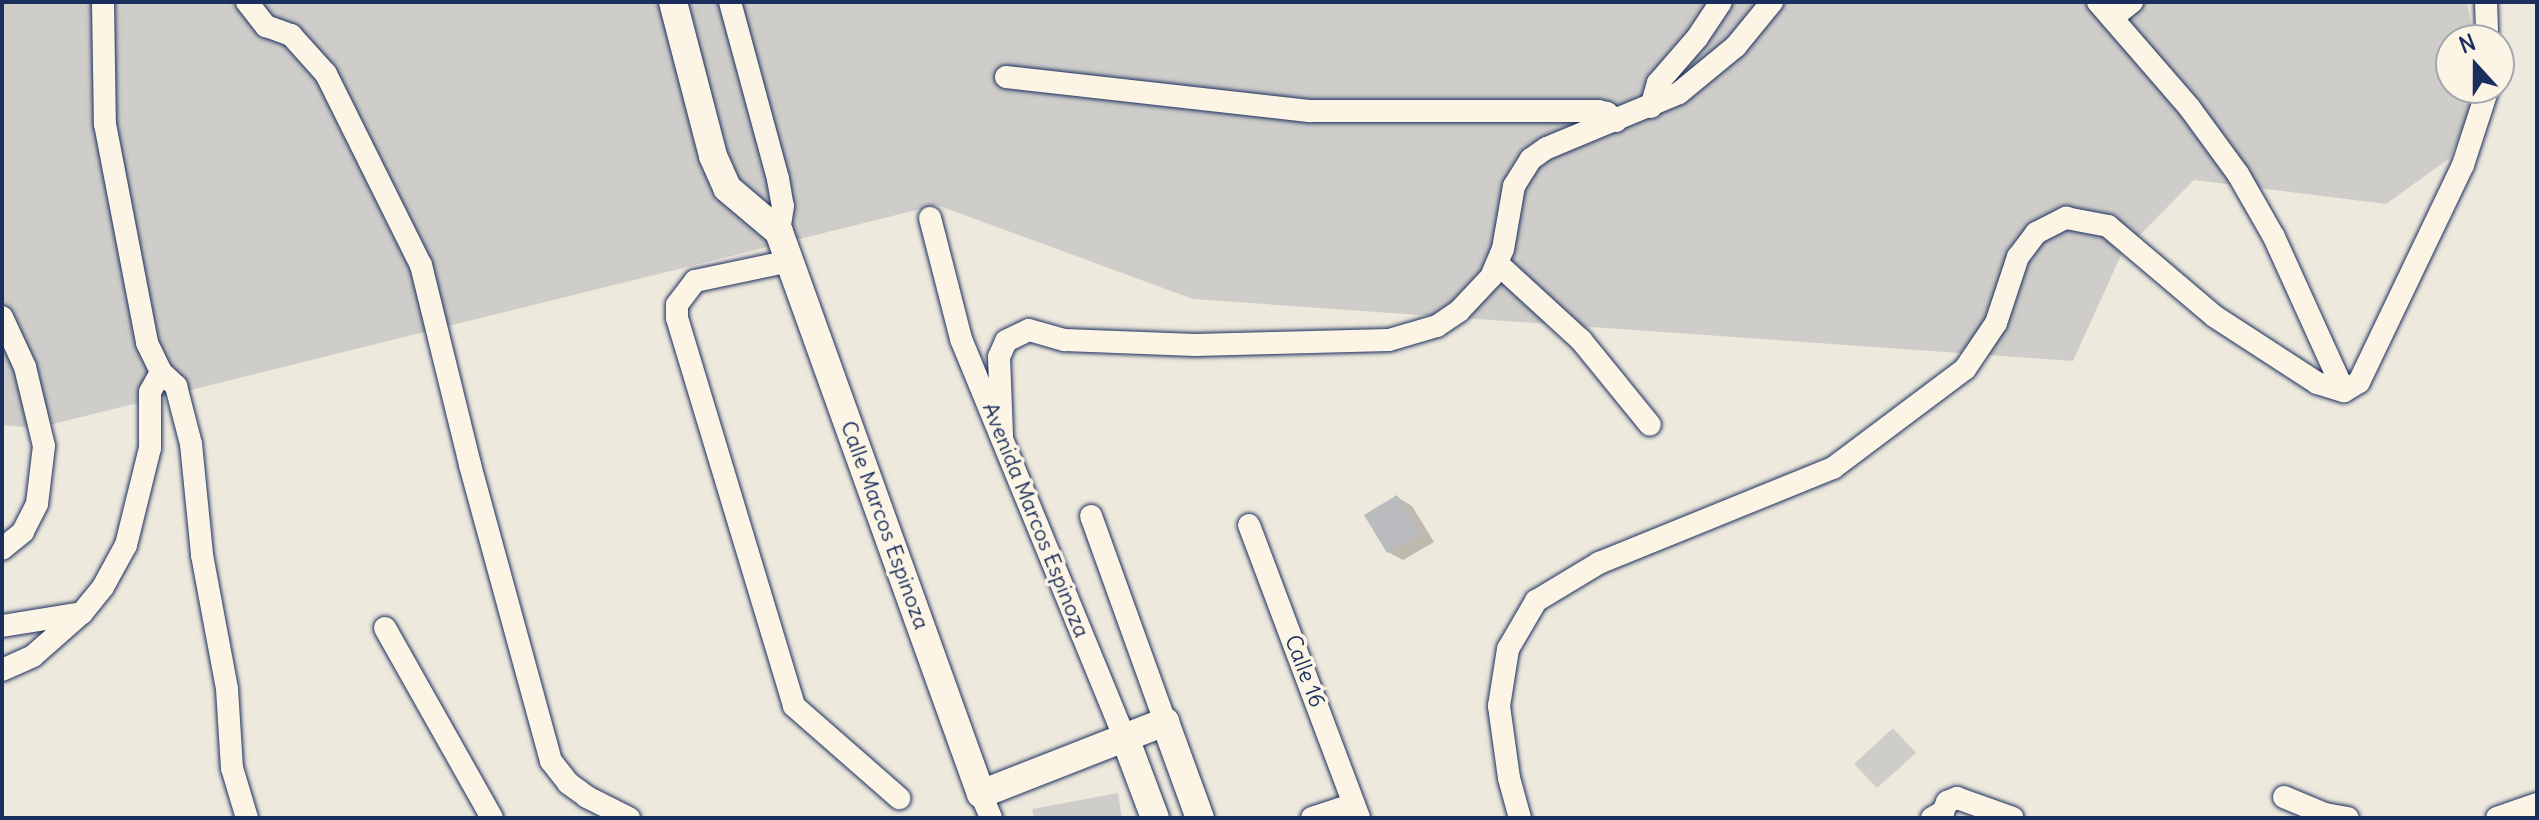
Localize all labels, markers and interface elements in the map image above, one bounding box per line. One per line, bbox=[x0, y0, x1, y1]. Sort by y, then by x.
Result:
north arrow bbox=[2435, 24, 2515, 104]
text: N bbox=[2455, 28, 2479, 59]
street label: Avenida Marcos Espinoza bbox=[977, 399, 1095, 641]
street label: Calle Marcos Espinoza bbox=[835, 417, 935, 633]
street label: Calle 16 bbox=[1279, 631, 1331, 711]

